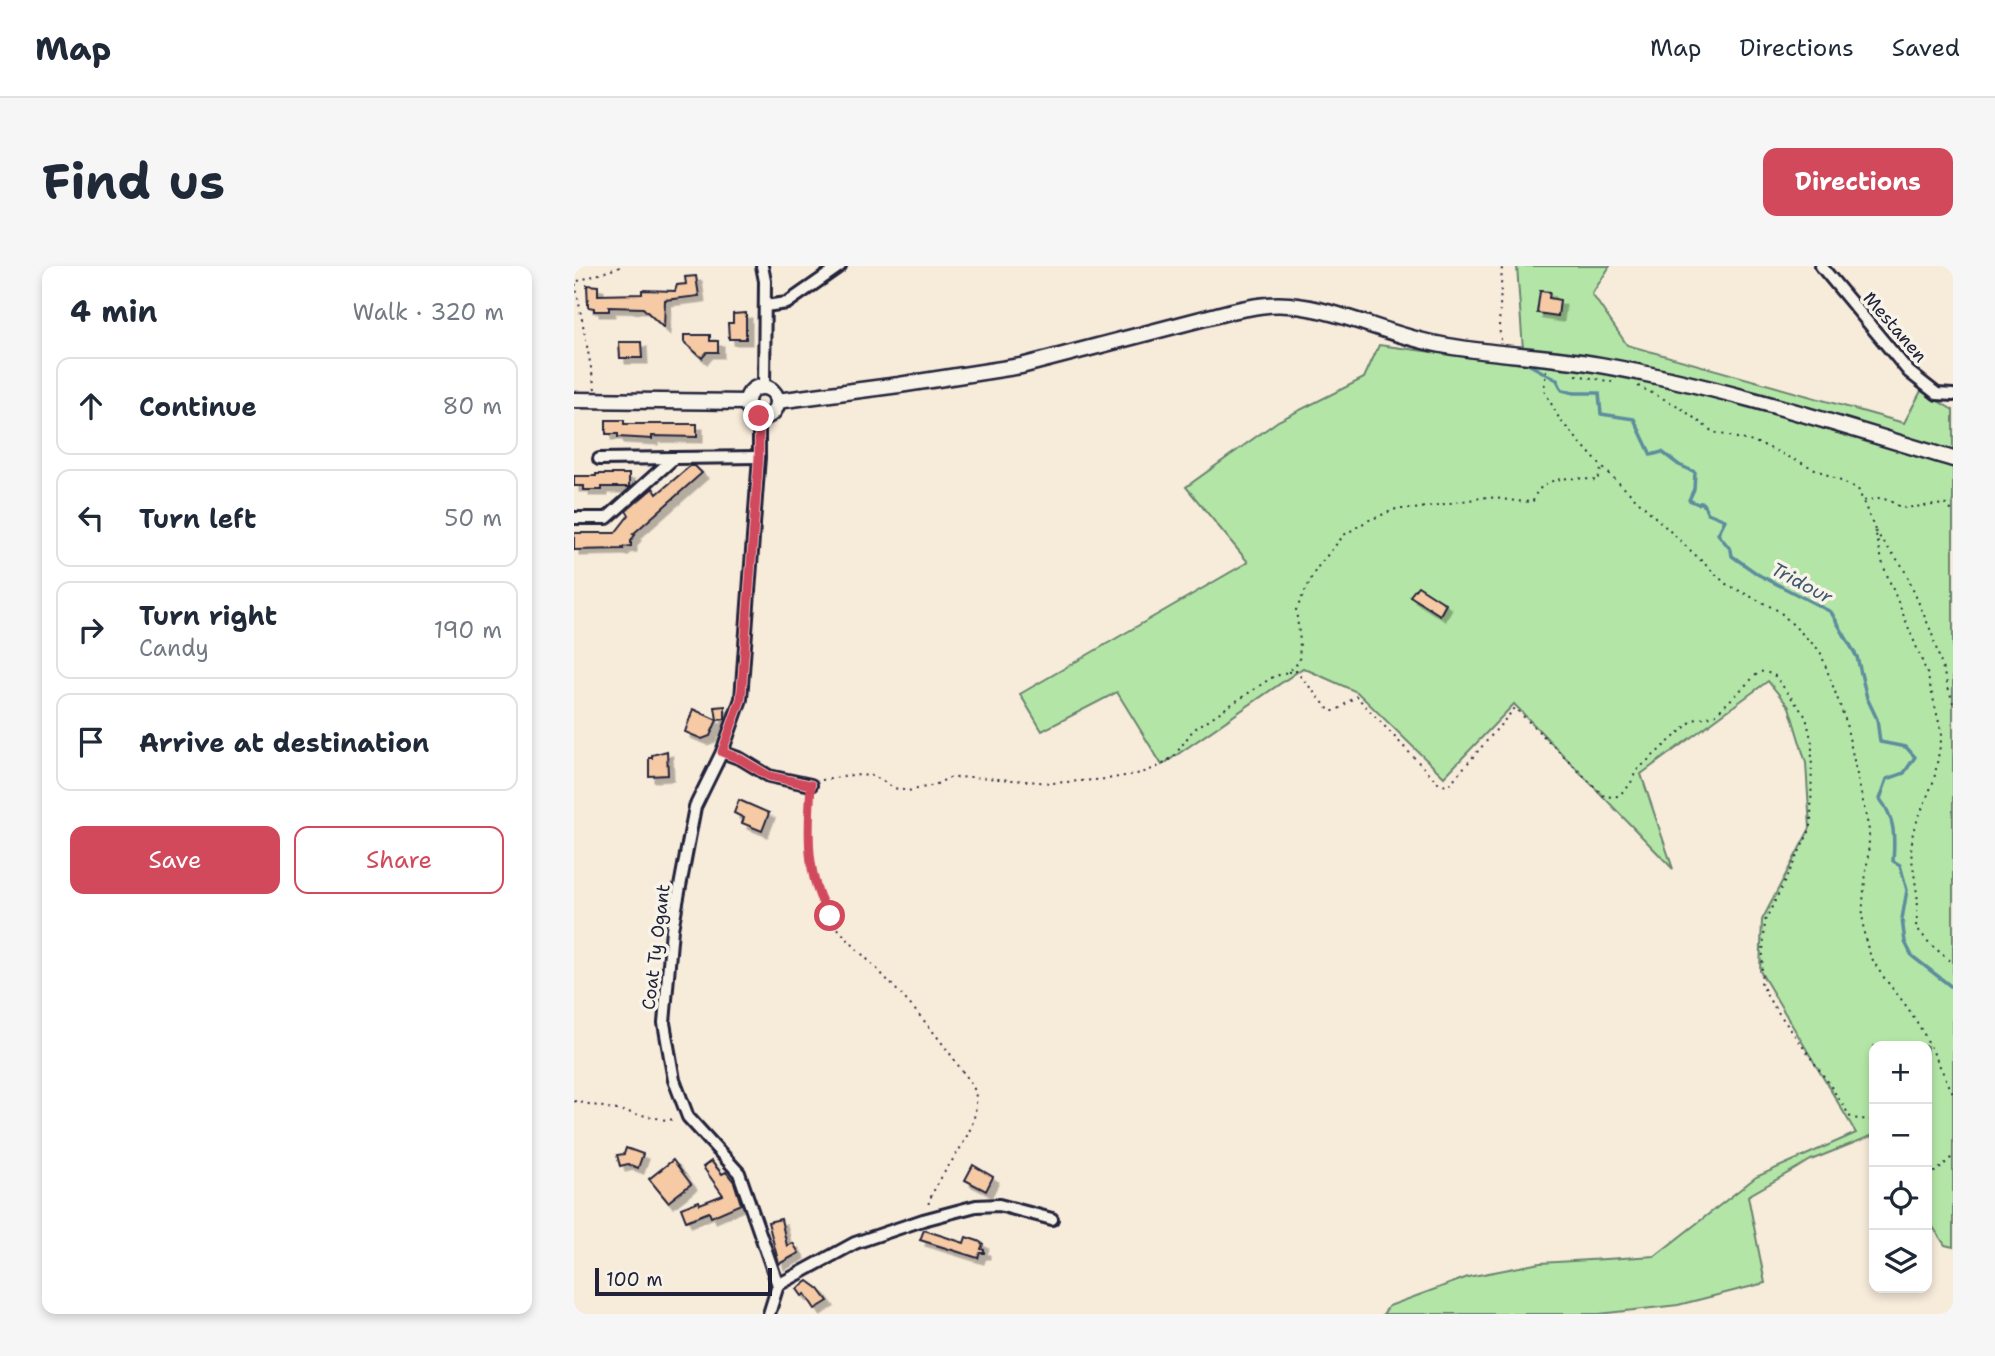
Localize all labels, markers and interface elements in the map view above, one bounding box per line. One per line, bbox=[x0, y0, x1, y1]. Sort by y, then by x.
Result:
text: Map bbox=[35, 26, 111, 71]
text: Map bbox=[1650, 32, 1701, 64]
text: Directions bbox=[1739, 32, 1854, 64]
text: Saved bbox=[1892, 32, 1960, 64]
button: Directions bbox=[1763, 148, 1953, 216]
text: Find us bbox=[42, 149, 225, 215]
street label: Mestanen bbox=[1858, 287, 1932, 367]
text: 4 min bbox=[70, 291, 157, 332]
text: Walk · 320 m bbox=[353, 297, 504, 327]
icon: ahead bbox=[72, 387, 110, 425]
text: Continue bbox=[139, 389, 257, 424]
text: 80 m bbox=[443, 391, 502, 421]
route end bbox=[743, 400, 774, 431]
icon: left bbox=[72, 499, 110, 537]
text: Turn left bbox=[139, 501, 256, 536]
text: 50 m bbox=[444, 503, 502, 533]
water label: Tridour bbox=[1767, 556, 1838, 610]
text: Turn right bbox=[139, 598, 277, 633]
icon: right bbox=[72, 611, 110, 649]
text: 190 m bbox=[434, 615, 502, 645]
text: Candy bbox=[139, 633, 209, 663]
icon: arrive bbox=[72, 723, 110, 761]
text: Arrive at destination bbox=[139, 725, 429, 760]
button: Save bbox=[70, 826, 280, 894]
button: Share bbox=[294, 826, 504, 894]
street label: Coat Ty Ogant bbox=[636, 883, 676, 1011]
route start bbox=[814, 900, 845, 931]
map controls bbox=[1869, 1041, 1932, 1293]
button: + bbox=[1869, 1041, 1932, 1104]
button: − bbox=[1869, 1104, 1932, 1167]
button: locate bbox=[1869, 1167, 1932, 1230]
button: layers bbox=[1869, 1230, 1932, 1293]
scale bar bbox=[595, 1265, 772, 1297]
text: 100 m bbox=[606, 1267, 663, 1292]

